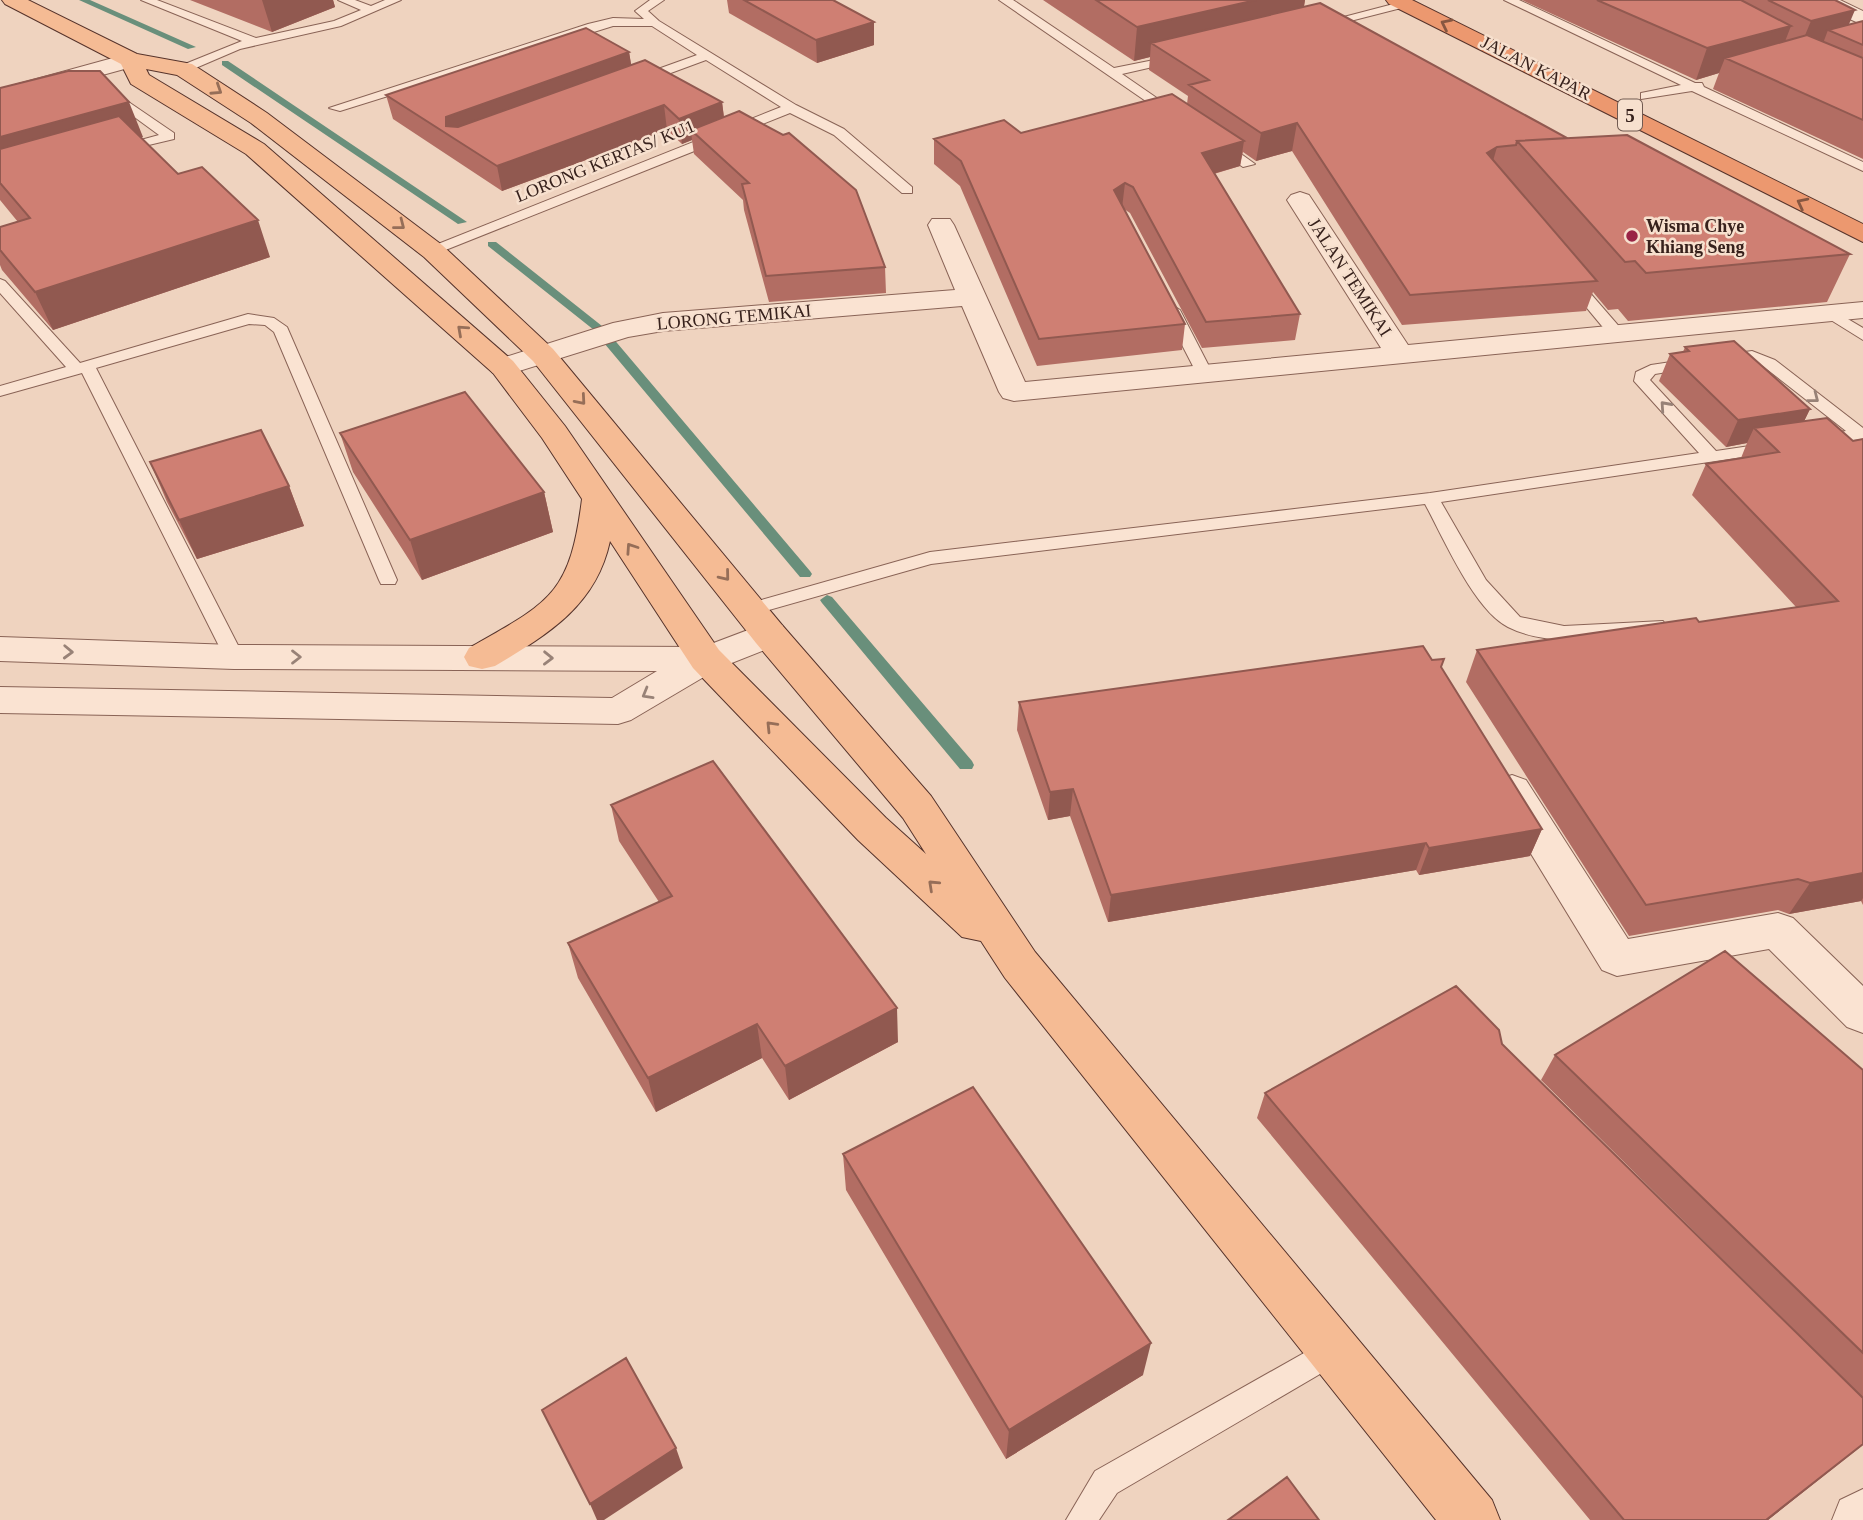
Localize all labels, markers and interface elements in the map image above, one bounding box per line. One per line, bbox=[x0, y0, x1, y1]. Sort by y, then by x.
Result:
one-way arrow bbox=[1441, 18, 1453, 32]
street label: JALAN KAPAR bbox=[1478, 32, 1594, 104]
one-way arrow bbox=[209, 82, 222, 95]
road number: 5 bbox=[1618, 99, 1642, 130]
street label: LORONG KERTAS/ KU1 bbox=[512, 116, 698, 206]
one-way arrow bbox=[1797, 197, 1809, 211]
street label: JALAN TEMIKAI bbox=[1304, 214, 1396, 340]
place label: Wisma Chye Khiang Seng bbox=[1646, 216, 1745, 257]
one-way arrow bbox=[392, 217, 405, 230]
marker: Wisma Chye Khiang Seng bbox=[1624, 228, 1640, 244]
street label: LORONG TEMIKAI bbox=[656, 300, 812, 334]
one-way arrow bbox=[458, 326, 471, 338]
one-way arrow bbox=[1805, 390, 1818, 402]
one-way arrow bbox=[573, 391, 585, 404]
one-way arrow bbox=[1661, 401, 1673, 414]
one-way arrow bbox=[627, 543, 639, 556]
one-way arrow bbox=[716, 569, 729, 581]
one-way arrow bbox=[63, 644, 74, 659]
one-way arrow bbox=[291, 649, 301, 665]
one-way arrow bbox=[543, 650, 553, 666]
one-way arrow bbox=[642, 686, 654, 699]
one-way arrow bbox=[767, 721, 780, 734]
one-way arrow bbox=[928, 881, 941, 893]

